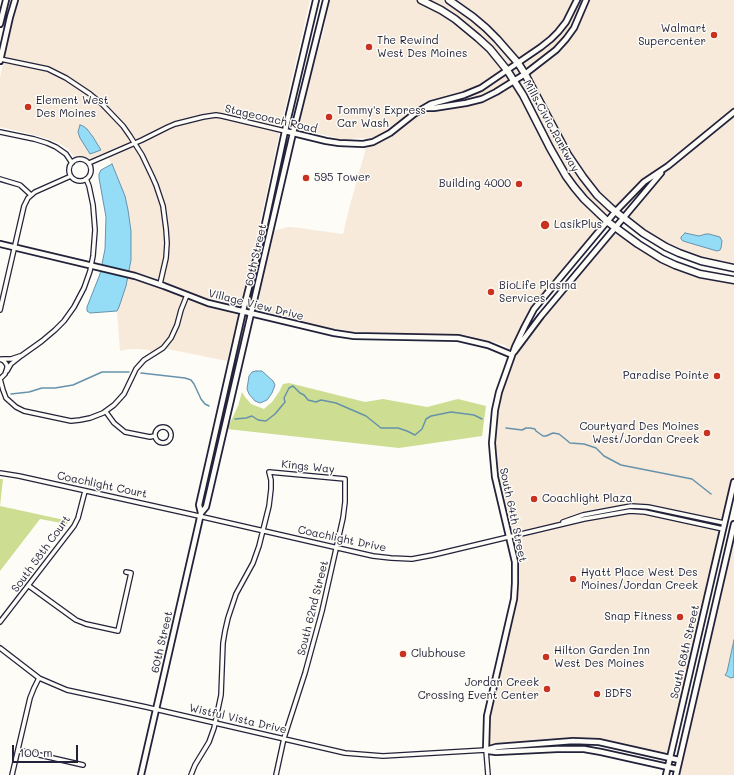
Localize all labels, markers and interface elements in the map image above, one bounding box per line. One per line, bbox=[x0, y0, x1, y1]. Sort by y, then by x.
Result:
place label: Walmart Supercenter bbox=[638, 22, 706, 48]
marker: Walmart Supercenter bbox=[709, 30, 719, 40]
place label: The Rewind West Des Moines bbox=[377, 34, 467, 60]
marker: The Rewind West Des Moines bbox=[364, 42, 374, 52]
street label: Mills Civic Parkway bbox=[520, 78, 582, 174]
place label: Element West Des Moines bbox=[36, 94, 109, 120]
marker: Element West Des Moines bbox=[23, 102, 33, 112]
street label: Stagecoach Road bbox=[223, 102, 319, 136]
place label: Tommy's Express Car Wash bbox=[337, 104, 426, 130]
marker: Tommy's Express Car Wash bbox=[324, 112, 334, 122]
place label: 595 Tower bbox=[314, 171, 370, 185]
marker: 595 Tower bbox=[301, 173, 311, 183]
place label: Building 4000 bbox=[439, 177, 511, 191]
marker: Building 4000 bbox=[514, 179, 524, 189]
place label: LasikPlus bbox=[554, 218, 602, 232]
marker: LasikPlus bbox=[539, 219, 551, 231]
street label: 60th Street bbox=[242, 223, 270, 287]
place label: BioLife Plasma Services bbox=[499, 279, 577, 305]
street label: Village View Drive bbox=[207, 287, 305, 323]
marker: BioLife Plasma Services bbox=[486, 287, 496, 297]
place label: Paradise Pointe bbox=[623, 369, 709, 383]
marker: Paradise Pointe bbox=[712, 371, 722, 381]
place label: Courtyard Des Moines West/Jordan Creek bbox=[579, 420, 699, 446]
marker: Courtyard Des Moines West/Jordan Creek bbox=[702, 428, 712, 438]
street label: Kings Way bbox=[281, 458, 335, 476]
street label: South 64th Street bbox=[497, 467, 529, 563]
street label: Coachlight Court bbox=[56, 469, 148, 501]
place label: Coachlight Plaza bbox=[542, 492, 632, 506]
marker: Coachlight Plaza bbox=[529, 494, 539, 504]
street label: South 58th Court bbox=[9, 513, 73, 595]
street label: Coachlight Drive bbox=[297, 523, 387, 555]
street label: South 62nd Street bbox=[295, 559, 331, 657]
place label: Hyatt Place West Des Moines/Jordan Creek bbox=[581, 566, 698, 592]
marker: Hyatt Place West Des Moines/Jordan Creek bbox=[568, 574, 578, 584]
street label: South 68th Street bbox=[668, 604, 702, 700]
street label: 60th Street bbox=[148, 610, 176, 674]
place label: Snap Fitness bbox=[605, 610, 672, 624]
marker: Snap Fitness bbox=[675, 612, 685, 622]
place label: Hilton Garden Inn West Des Moines bbox=[554, 644, 650, 670]
place label: Clubhouse bbox=[411, 647, 466, 661]
marker: Clubhouse bbox=[398, 649, 408, 659]
marker: Hilton Garden Inn West Des Moines bbox=[541, 652, 551, 662]
place label: Jordan Creek Crossing Event Center bbox=[418, 676, 539, 702]
marker: Jordan Creek Crossing Event Center bbox=[542, 684, 552, 694]
place label: BDFS bbox=[605, 687, 632, 701]
marker: BDFS bbox=[592, 689, 602, 699]
street label: Wistful Vista Drive bbox=[188, 701, 288, 737]
scale bar bbox=[14, 737, 80, 763]
text: 100 m bbox=[19, 744, 53, 760]

